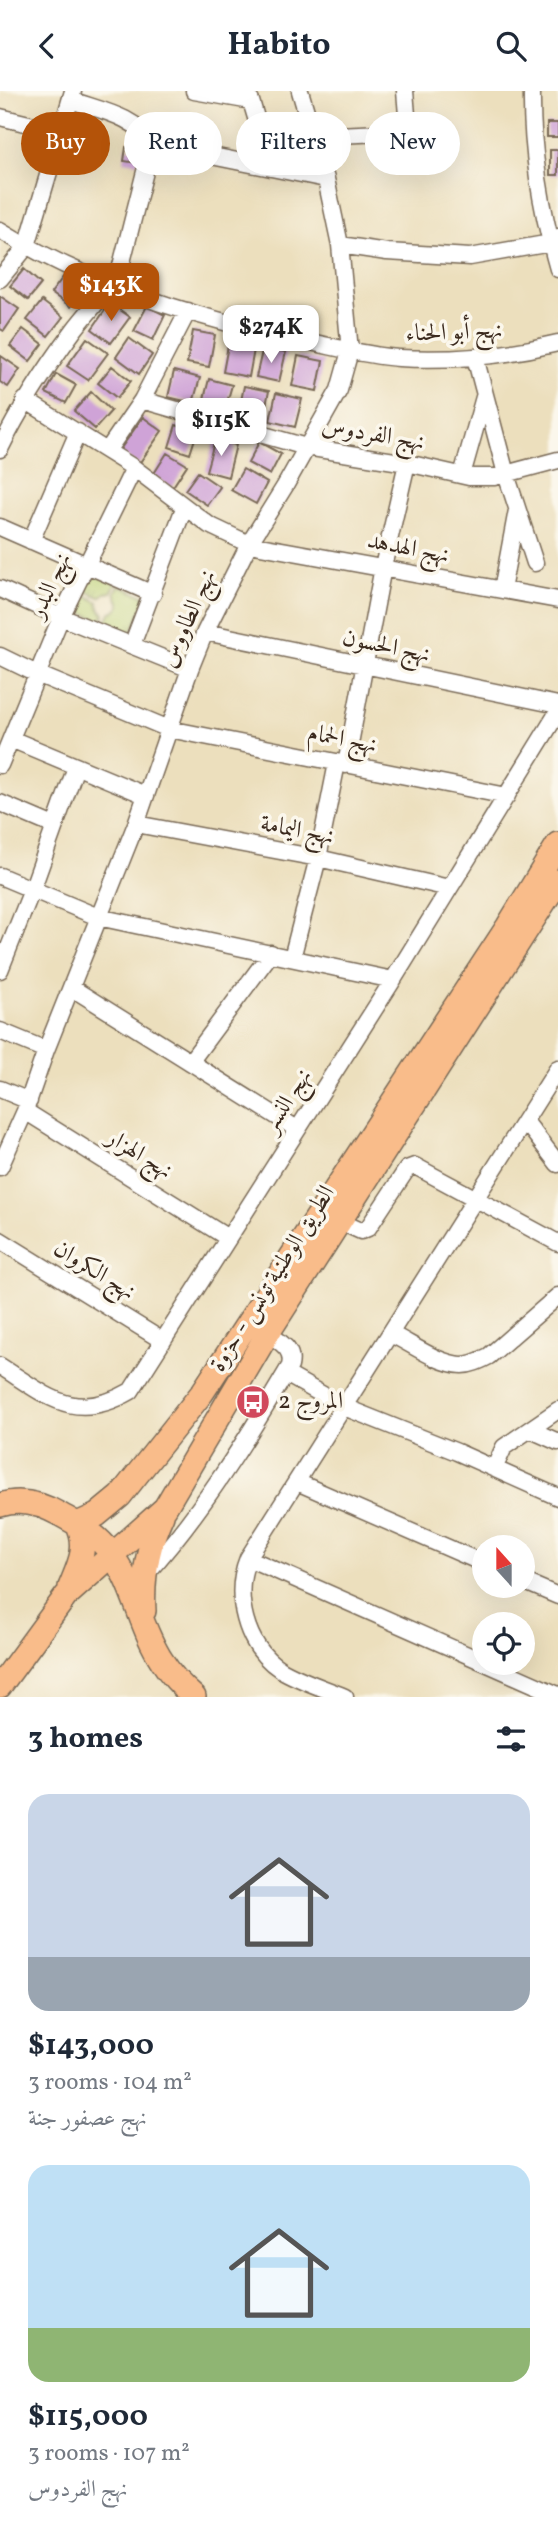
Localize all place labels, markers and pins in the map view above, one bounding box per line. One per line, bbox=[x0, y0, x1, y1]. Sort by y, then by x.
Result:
pin: $143K bbox=[62, 264, 160, 323]
pin: $274K bbox=[222, 306, 320, 365]
pin: $115K bbox=[172, 399, 270, 458]
bus stop icon: المروج 2 bbox=[234, 1383, 272, 1421]
place label: المروج 2 bbox=[278, 1385, 343, 1421]

